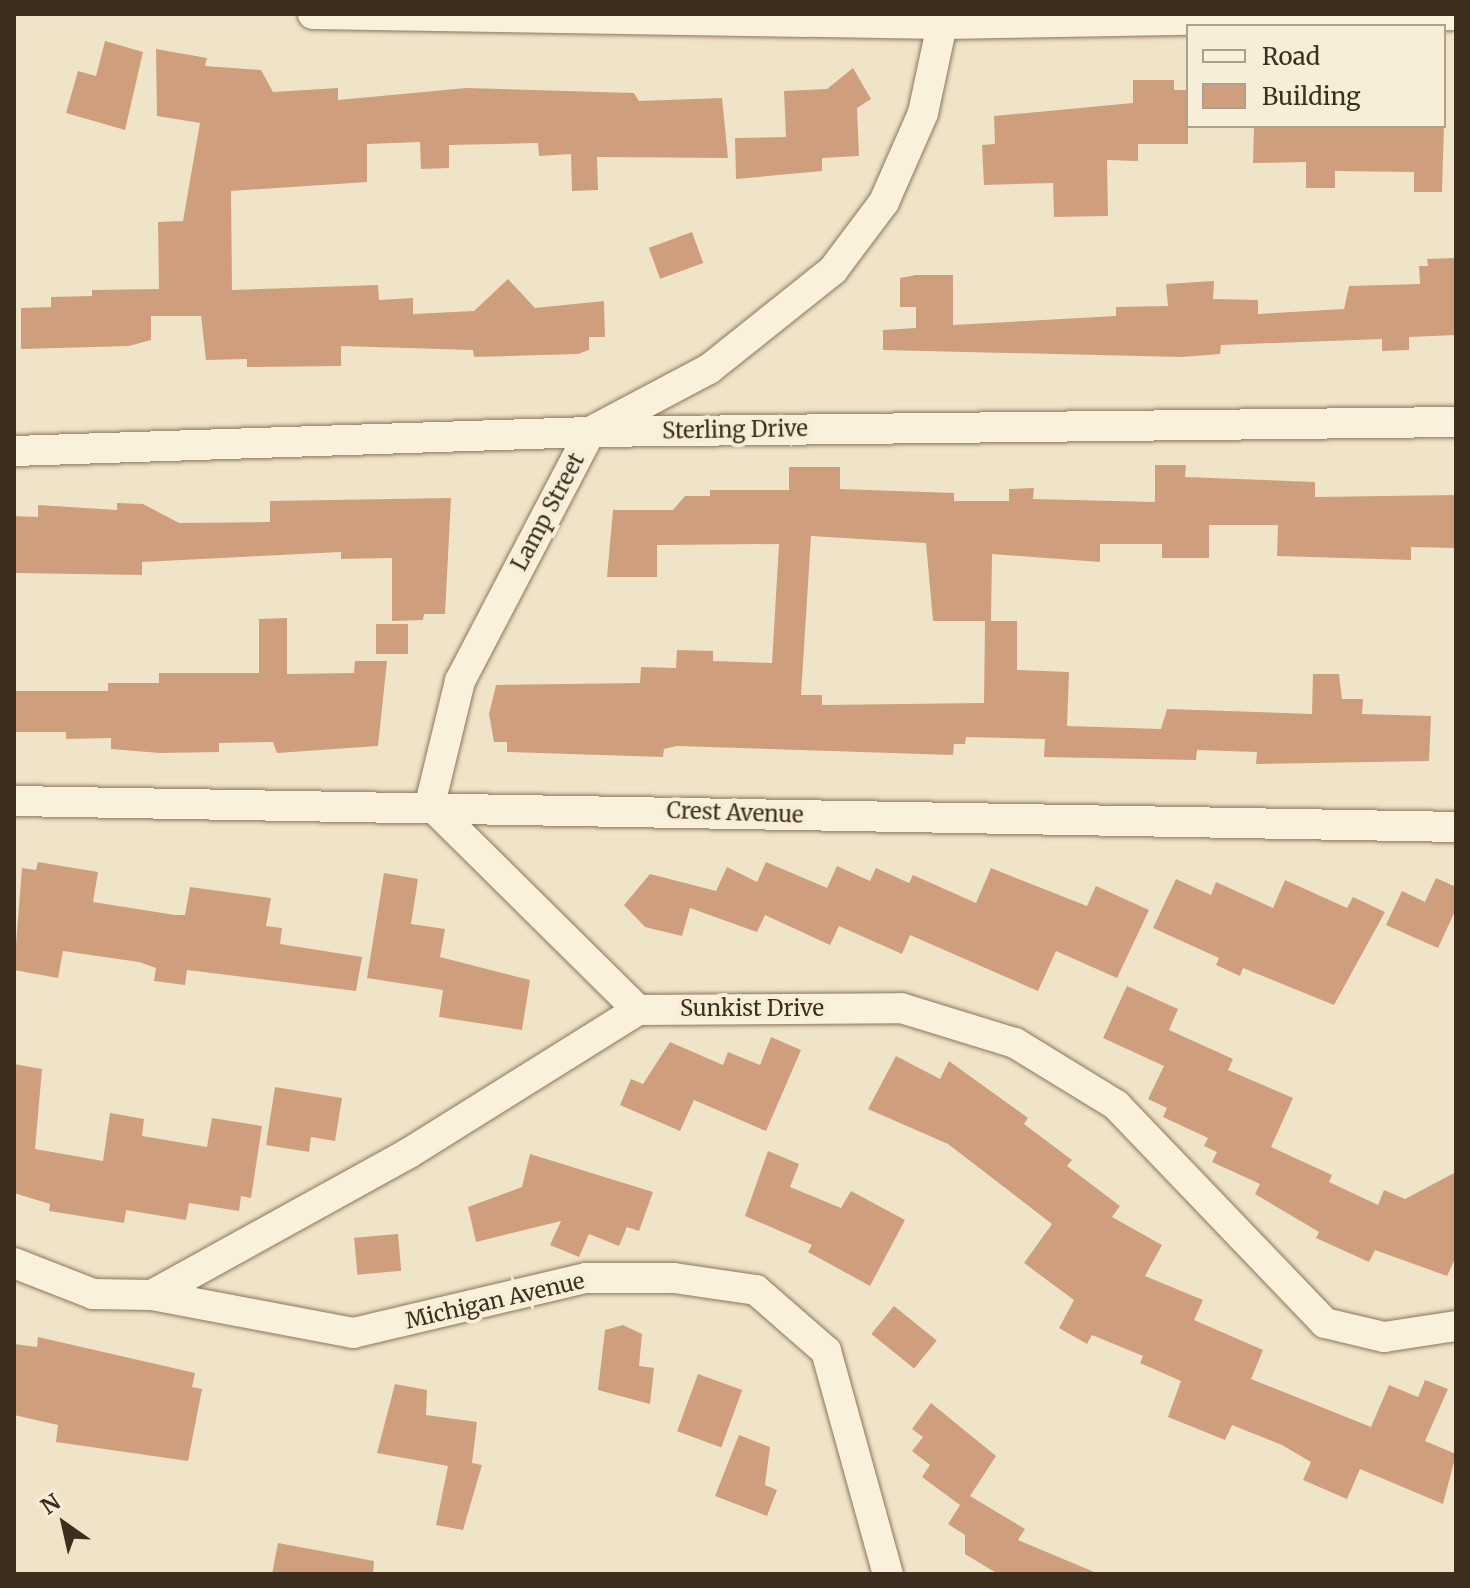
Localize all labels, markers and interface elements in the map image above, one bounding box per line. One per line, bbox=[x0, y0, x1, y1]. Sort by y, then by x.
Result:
legend bbox=[1186, 24, 1446, 128]
text: Road bbox=[1262, 41, 1320, 72]
text: Building bbox=[1262, 81, 1361, 112]
street label: Sterling Drive bbox=[662, 416, 808, 444]
street label: Lamp Street bbox=[506, 449, 590, 575]
street label: Crest Avenue bbox=[666, 797, 804, 829]
street label: Sunkist Drive bbox=[680, 996, 824, 1022]
street label: Michigan Avenue bbox=[403, 1268, 587, 1334]
north arrow bbox=[24, 1484, 104, 1564]
text: N bbox=[36, 1488, 66, 1521]

